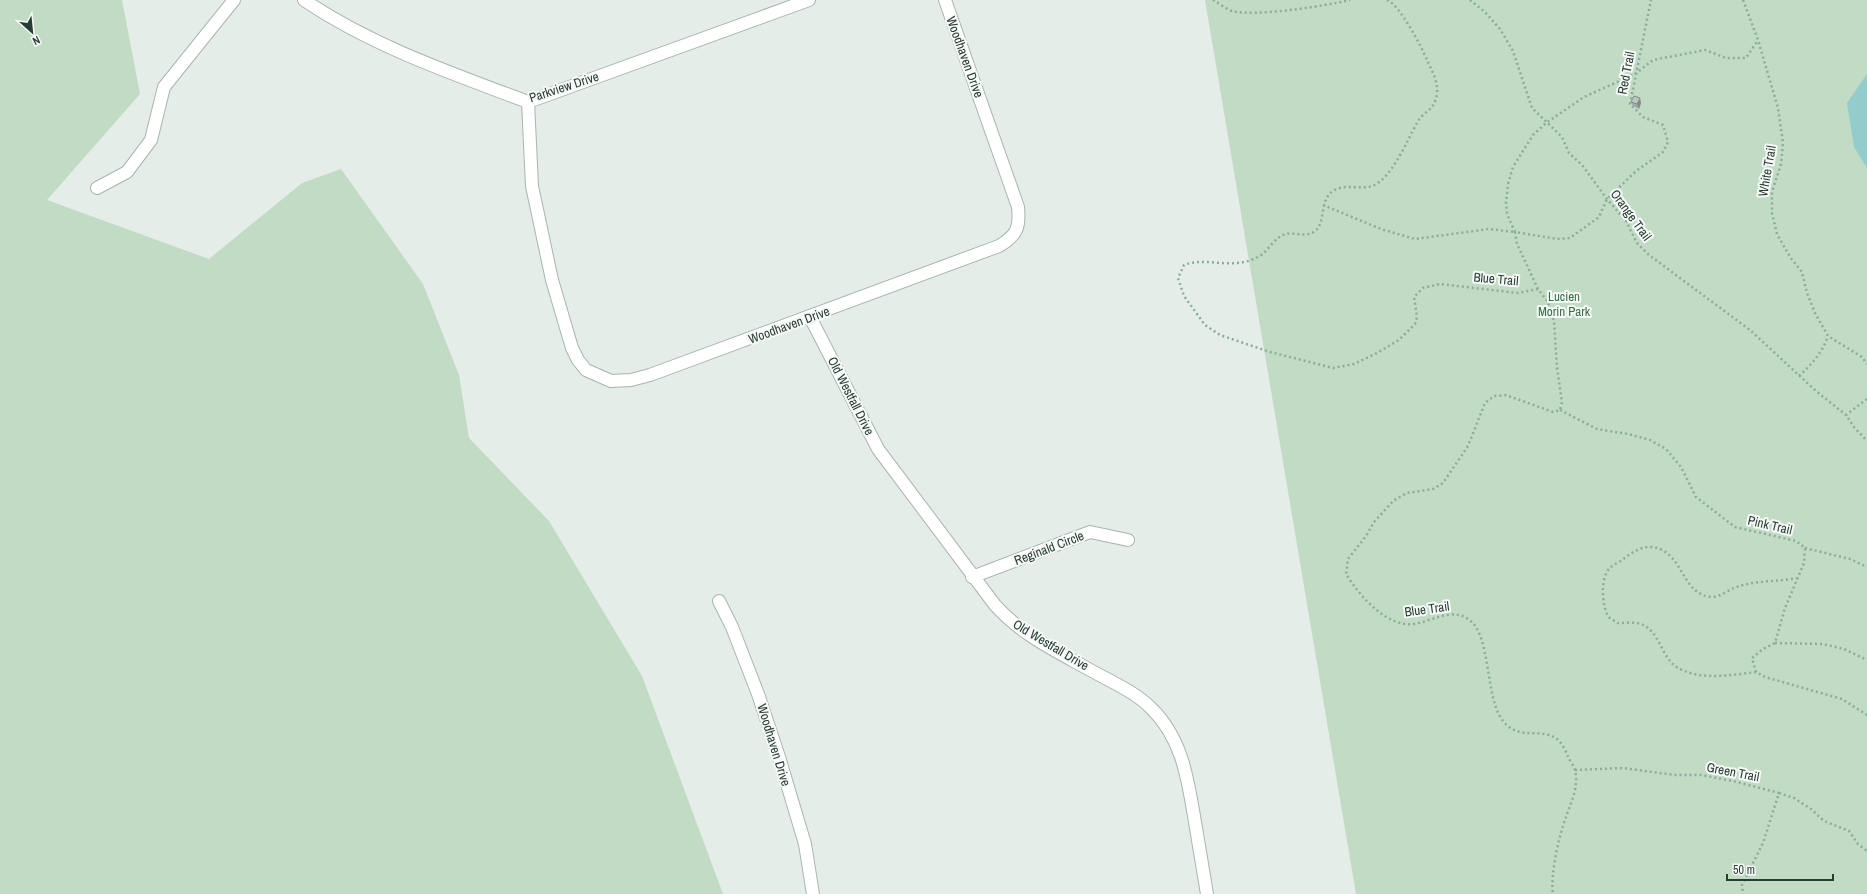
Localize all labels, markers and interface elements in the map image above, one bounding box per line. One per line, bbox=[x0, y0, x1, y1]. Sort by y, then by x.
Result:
north arrow bbox=[12, 12, 52, 52]
street label: Woodhaven Drive bbox=[942, 14, 988, 100]
text: N bbox=[30, 33, 43, 49]
street label: Red Trail bbox=[1614, 50, 1638, 96]
street label: Parkview Drive bbox=[527, 68, 601, 106]
street label: White Trail bbox=[1754, 144, 1780, 198]
street label: Orange Trail bbox=[1607, 186, 1655, 244]
street label: Blue Trail bbox=[1473, 269, 1519, 289]
park label: Lucien Morin Park bbox=[1538, 288, 1591, 320]
street label: Woodhaven Drive bbox=[746, 302, 832, 348]
street label: Old Westfall Drive bbox=[824, 354, 878, 438]
street label: Pink Trail bbox=[1746, 512, 1794, 538]
street label: Reginald Circle bbox=[1012, 527, 1086, 569]
street label: Blue Trail bbox=[1404, 597, 1450, 621]
street label: Old Westfall Drive bbox=[1010, 616, 1092, 674]
street label: Woodhaven Drive bbox=[753, 702, 795, 788]
street label: Green Trail bbox=[1705, 759, 1761, 785]
scale bar bbox=[1727, 856, 1833, 882]
text: 50 m bbox=[1733, 862, 1755, 878]

